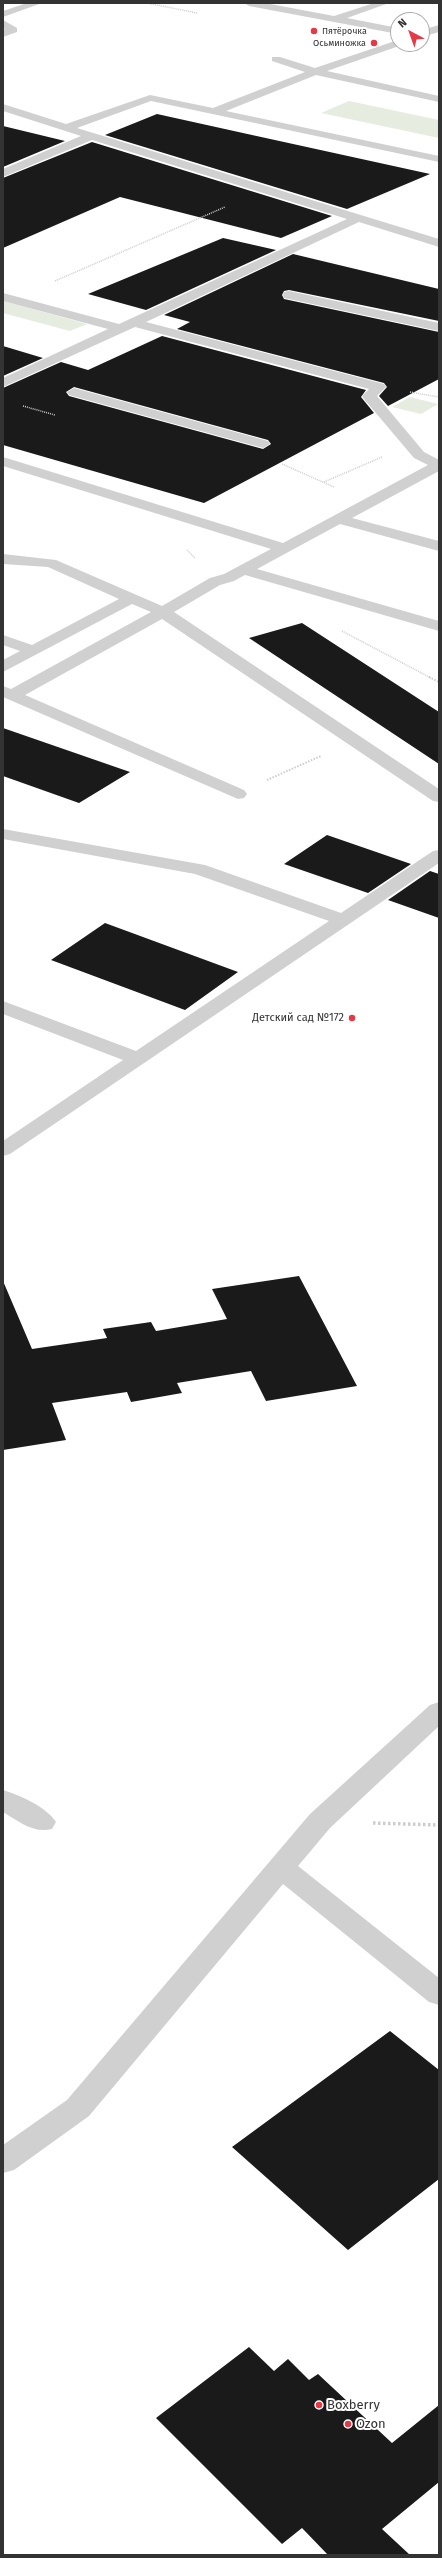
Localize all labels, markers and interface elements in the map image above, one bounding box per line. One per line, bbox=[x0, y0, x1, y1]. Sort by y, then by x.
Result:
north arrow bbox=[390, 12, 430, 52]
text: N bbox=[395, 16, 409, 31]
marker: Пятёрочка bbox=[309, 26, 319, 36]
place label: Пятёрочка bbox=[322, 26, 367, 36]
place label: Осьминожка bbox=[313, 38, 366, 48]
marker: Осьминожка bbox=[369, 38, 379, 48]
place label: Детский сад №172 bbox=[252, 1011, 344, 1025]
marker: Детский сад №172 bbox=[347, 1013, 357, 1023]
place label: Boxberry bbox=[327, 2397, 380, 2413]
marker: Boxberry bbox=[314, 2400, 324, 2410]
place label: Ozon bbox=[356, 2416, 386, 2432]
marker: Ozon bbox=[343, 2419, 353, 2429]

